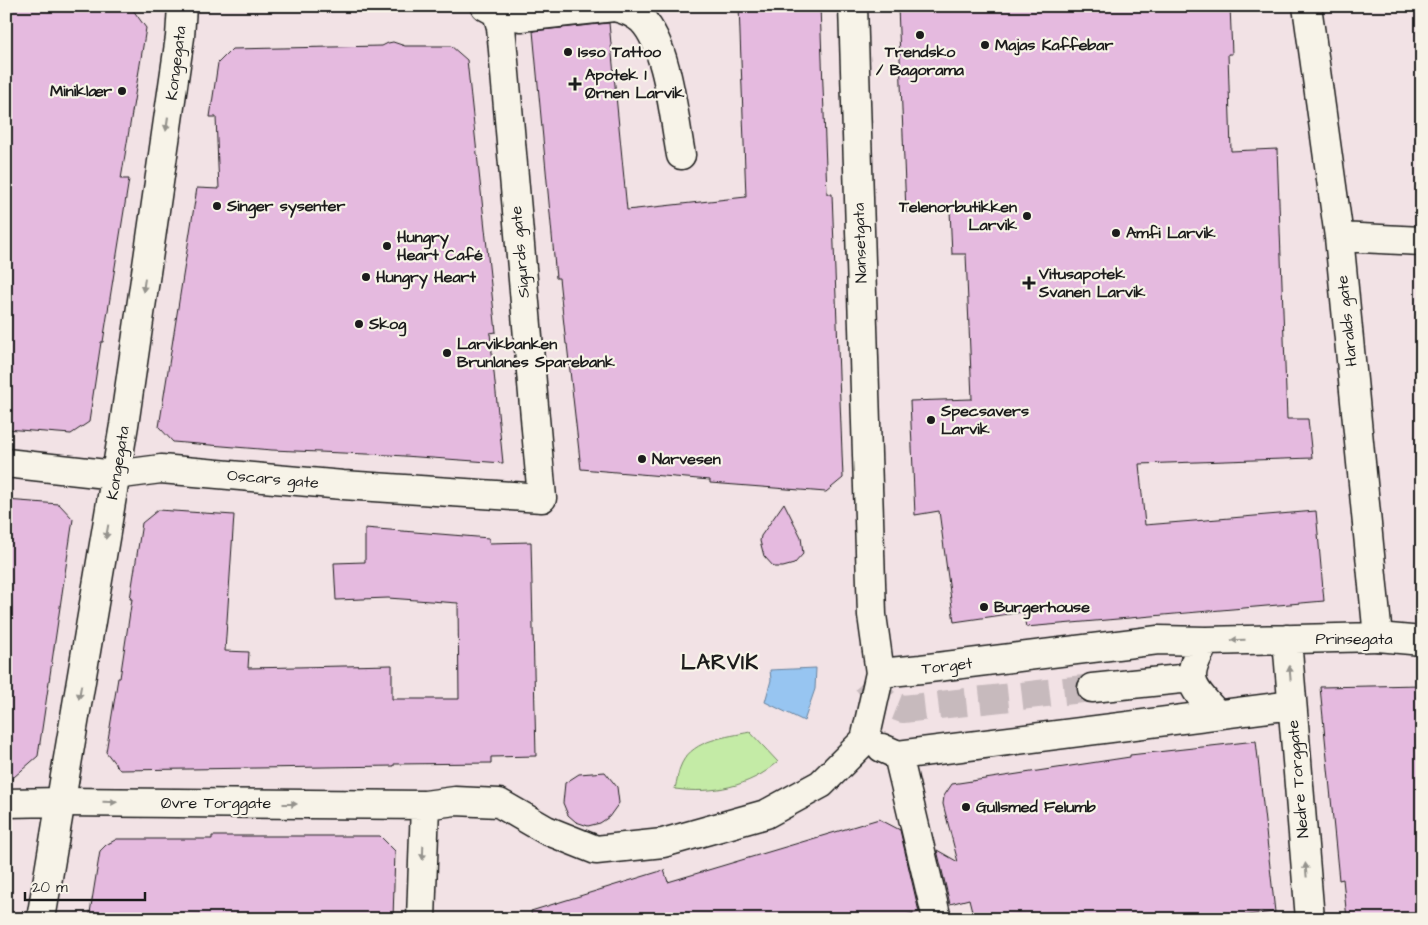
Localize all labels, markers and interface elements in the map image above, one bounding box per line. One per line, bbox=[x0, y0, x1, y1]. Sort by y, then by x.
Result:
street label: Kongegata bbox=[161, 25, 192, 101]
marker: Trendsko / Bagorama bbox=[914, 29, 926, 41]
place label: Majas Kaffebar bbox=[995, 34, 1113, 56]
marker: Majas Kaffebar bbox=[979, 39, 991, 51]
place label: Isso Tattoo bbox=[578, 41, 662, 63]
place label: Trendsko / Bagorama bbox=[876, 41, 965, 83]
marker: Isso Tattoo bbox=[562, 46, 574, 58]
place label: Apotek 1 Ørnen Larvik bbox=[585, 64, 684, 104]
marker: Apotek 1 Ørnen Larvik bbox=[569, 78, 581, 90]
place label: Miniklær bbox=[50, 80, 112, 102]
marker: Miniklær bbox=[116, 85, 128, 97]
one-way arrow bbox=[163, 116, 171, 132]
place label: Singer sysenter bbox=[226, 195, 345, 219]
place label: Telenorbutikken Larvik bbox=[898, 196, 1017, 236]
marker: Singer sysenter bbox=[211, 200, 223, 212]
street label: Nansetgata bbox=[848, 202, 873, 284]
street label: Sigurds gate bbox=[505, 205, 536, 299]
marker: Telenorbutikken Larvik bbox=[1021, 210, 1033, 222]
place label: Amfi Larvik bbox=[1126, 222, 1216, 244]
place label: Hungry Heart Café bbox=[397, 226, 483, 266]
marker: Amfi Larvik bbox=[1110, 227, 1122, 239]
marker: Hungry Heart Café bbox=[381, 240, 393, 252]
place label: Vitusapotek Svanen Larvik bbox=[1038, 263, 1146, 303]
place label: Hungry Heart bbox=[376, 266, 476, 290]
marker: Hungry Heart bbox=[360, 271, 372, 283]
street label: Haralds gate bbox=[1331, 274, 1364, 368]
one-way arrow bbox=[140, 277, 148, 293]
marker: Vitusapotek Svanen Larvik bbox=[1023, 277, 1035, 289]
place label: Skog bbox=[368, 313, 407, 337]
marker: Skog bbox=[353, 318, 365, 330]
place label: Larvikbanken Brunlanes Sparebank bbox=[457, 333, 615, 373]
marker: Larvikbanken Brunlanes Sparebank bbox=[441, 347, 453, 359]
place label: Specsavers Larvik bbox=[940, 400, 1029, 440]
marker: Specsavers Larvik bbox=[925, 414, 937, 426]
street label: Kongegata bbox=[101, 424, 136, 502]
place label: Narvesen bbox=[652, 448, 721, 470]
marker: Narvesen bbox=[636, 453, 648, 465]
street label: Oscars gate bbox=[226, 464, 320, 495]
one-way arrow bbox=[102, 524, 110, 540]
place label: Burgerhouse bbox=[994, 596, 1090, 620]
marker: Burgerhouse bbox=[978, 601, 990, 613]
street label: Prinsegata bbox=[1315, 628, 1393, 651]
one-way arrow bbox=[1230, 636, 1246, 644]
district label: LARVIK bbox=[681, 648, 759, 677]
street label: Torget bbox=[920, 652, 974, 681]
one-way arrow bbox=[1285, 665, 1293, 681]
one-way arrow bbox=[75, 685, 83, 701]
street label: Nedre Torggate bbox=[1282, 719, 1315, 839]
street label: Øvre Torggate bbox=[161, 792, 272, 815]
place label: Gullsmed Felumb bbox=[976, 796, 1096, 818]
one-way arrow bbox=[102, 799, 118, 807]
one-way arrow bbox=[282, 800, 298, 808]
marker: Gullsmed Felumb bbox=[960, 801, 972, 813]
one-way arrow bbox=[419, 846, 427, 862]
one-way arrow bbox=[1302, 862, 1310, 878]
scale bar bbox=[25, 870, 145, 902]
text: 20 m bbox=[32, 877, 68, 898]

